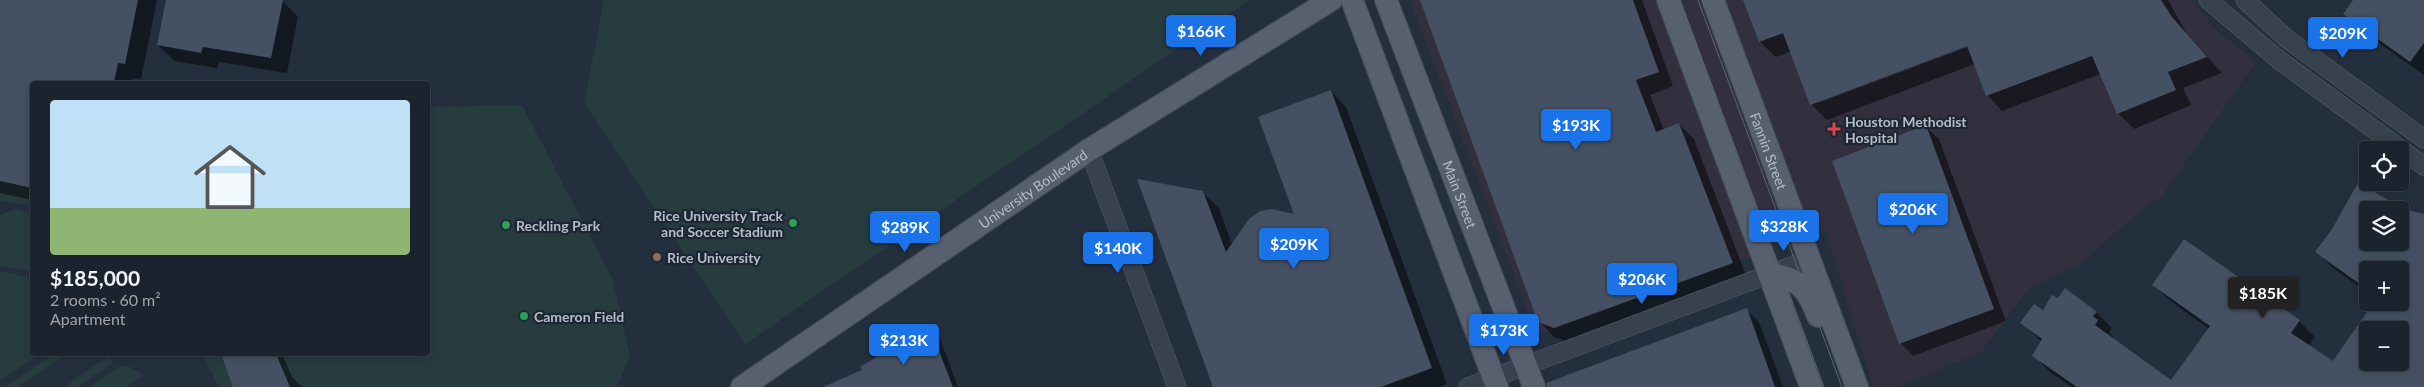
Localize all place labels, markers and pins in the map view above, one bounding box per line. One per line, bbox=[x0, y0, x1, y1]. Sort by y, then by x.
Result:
pin: $166K bbox=[1166, 15, 1236, 57]
pin: $209K bbox=[2308, 17, 2378, 59]
pin: $193K bbox=[1541, 108, 1611, 151]
place label: Houston Methodist Hospital bbox=[1845, 113, 1967, 146]
marker: Houston Methodist Hospital bbox=[1827, 122, 1841, 136]
pin: $206K bbox=[1878, 192, 1948, 235]
place label: Rice University Track and Soccer Stadium bbox=[653, 207, 784, 240]
pin: $289K bbox=[870, 210, 940, 253]
pin: $328K bbox=[1749, 210, 1819, 252]
place label: Reckling Park bbox=[516, 217, 601, 234]
marker: Rice University Track and Soccer Stadium bbox=[787, 217, 799, 229]
marker: Reckling Park bbox=[500, 219, 512, 231]
pin: $209K bbox=[1259, 228, 1329, 270]
pin: $140K bbox=[1083, 232, 1153, 274]
place label: Rice University bbox=[667, 249, 761, 266]
marker: Rice University bbox=[651, 251, 663, 263]
pin: $206K bbox=[1607, 262, 1677, 305]
pin: $185K bbox=[2228, 276, 2298, 319]
place label: Cameron Field bbox=[534, 308, 624, 325]
marker: Cameron Field bbox=[518, 310, 530, 322]
pin: $173K bbox=[1469, 314, 1539, 356]
pin: $213K bbox=[869, 324, 939, 366]

